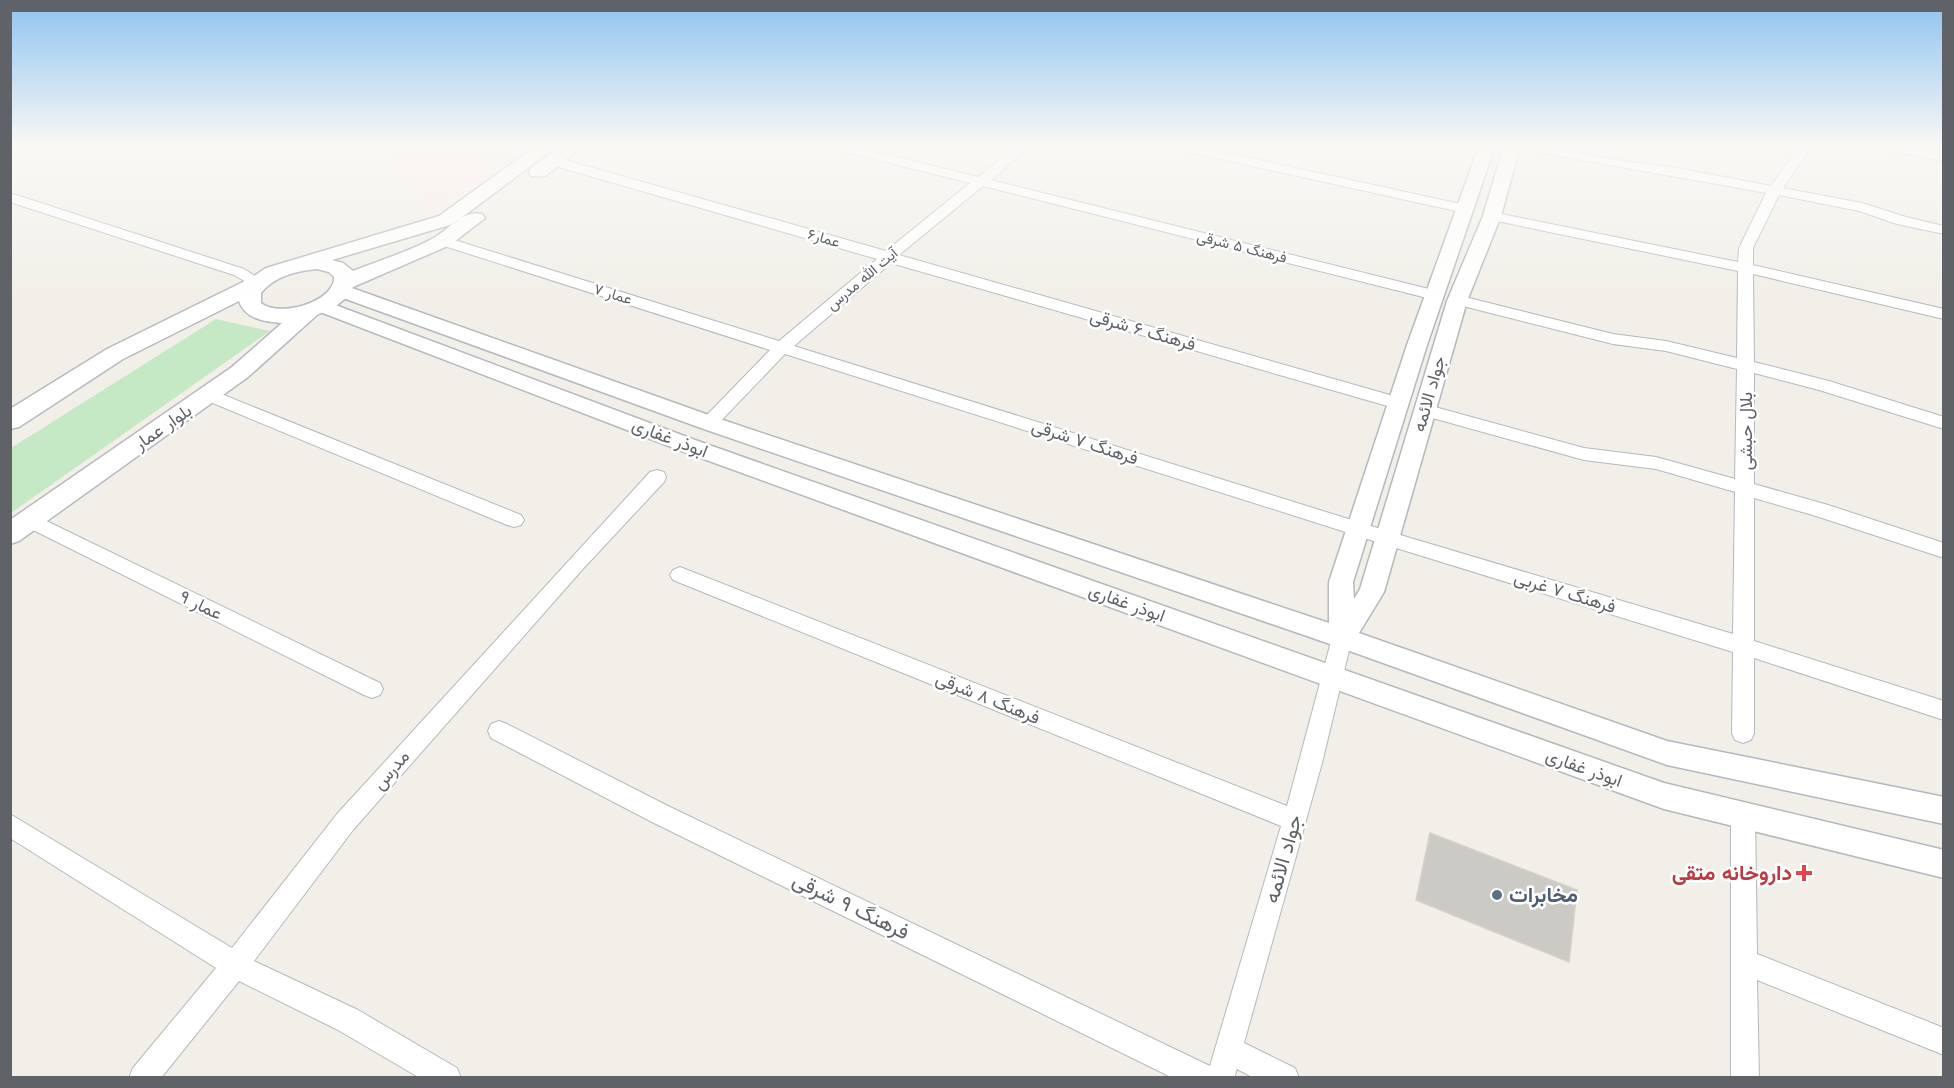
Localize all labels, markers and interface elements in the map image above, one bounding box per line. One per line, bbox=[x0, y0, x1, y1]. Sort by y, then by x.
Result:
street label: عمار۶ bbox=[805, 223, 843, 253]
street label: فرهنگ ۵ شرقی bbox=[1195, 225, 1289, 269]
street label: آیت الله مدرس bbox=[821, 241, 904, 316]
street label: عمار ۷ bbox=[591, 278, 635, 310]
street label: فرهنگ ۶ شرقی bbox=[1087, 303, 1199, 357]
street label: جواد الائمه bbox=[1406, 353, 1452, 435]
street label: بلال حبشی bbox=[1733, 392, 1759, 470]
street label: بلوار عمار bbox=[128, 398, 197, 457]
street label: ابوذر غفاری bbox=[628, 412, 712, 464]
street label: فرهنگ ۷ شرقی bbox=[1028, 413, 1142, 471]
street label: فرهنگ ۷ غربی bbox=[1511, 564, 1619, 620]
street label: ابوذر غفاری bbox=[1085, 577, 1169, 629]
street label: عمار ۹ bbox=[175, 584, 227, 626]
street label: فرهنگ ۸ شرقی bbox=[932, 665, 1044, 731]
street label: ابوذر غفاری bbox=[1542, 742, 1626, 794]
street label: مدرس bbox=[366, 744, 416, 796]
street label: جواد الائمه bbox=[1256, 811, 1310, 907]
place label: داروخانه متقی bbox=[1672, 858, 1792, 888]
street label: فرهنگ ۹ شرقی bbox=[787, 865, 915, 947]
marker: داروخانه متقی bbox=[1797, 866, 1811, 880]
place label: مخابرات bbox=[1509, 880, 1578, 910]
marker: مخابرات bbox=[1490, 888, 1504, 902]

